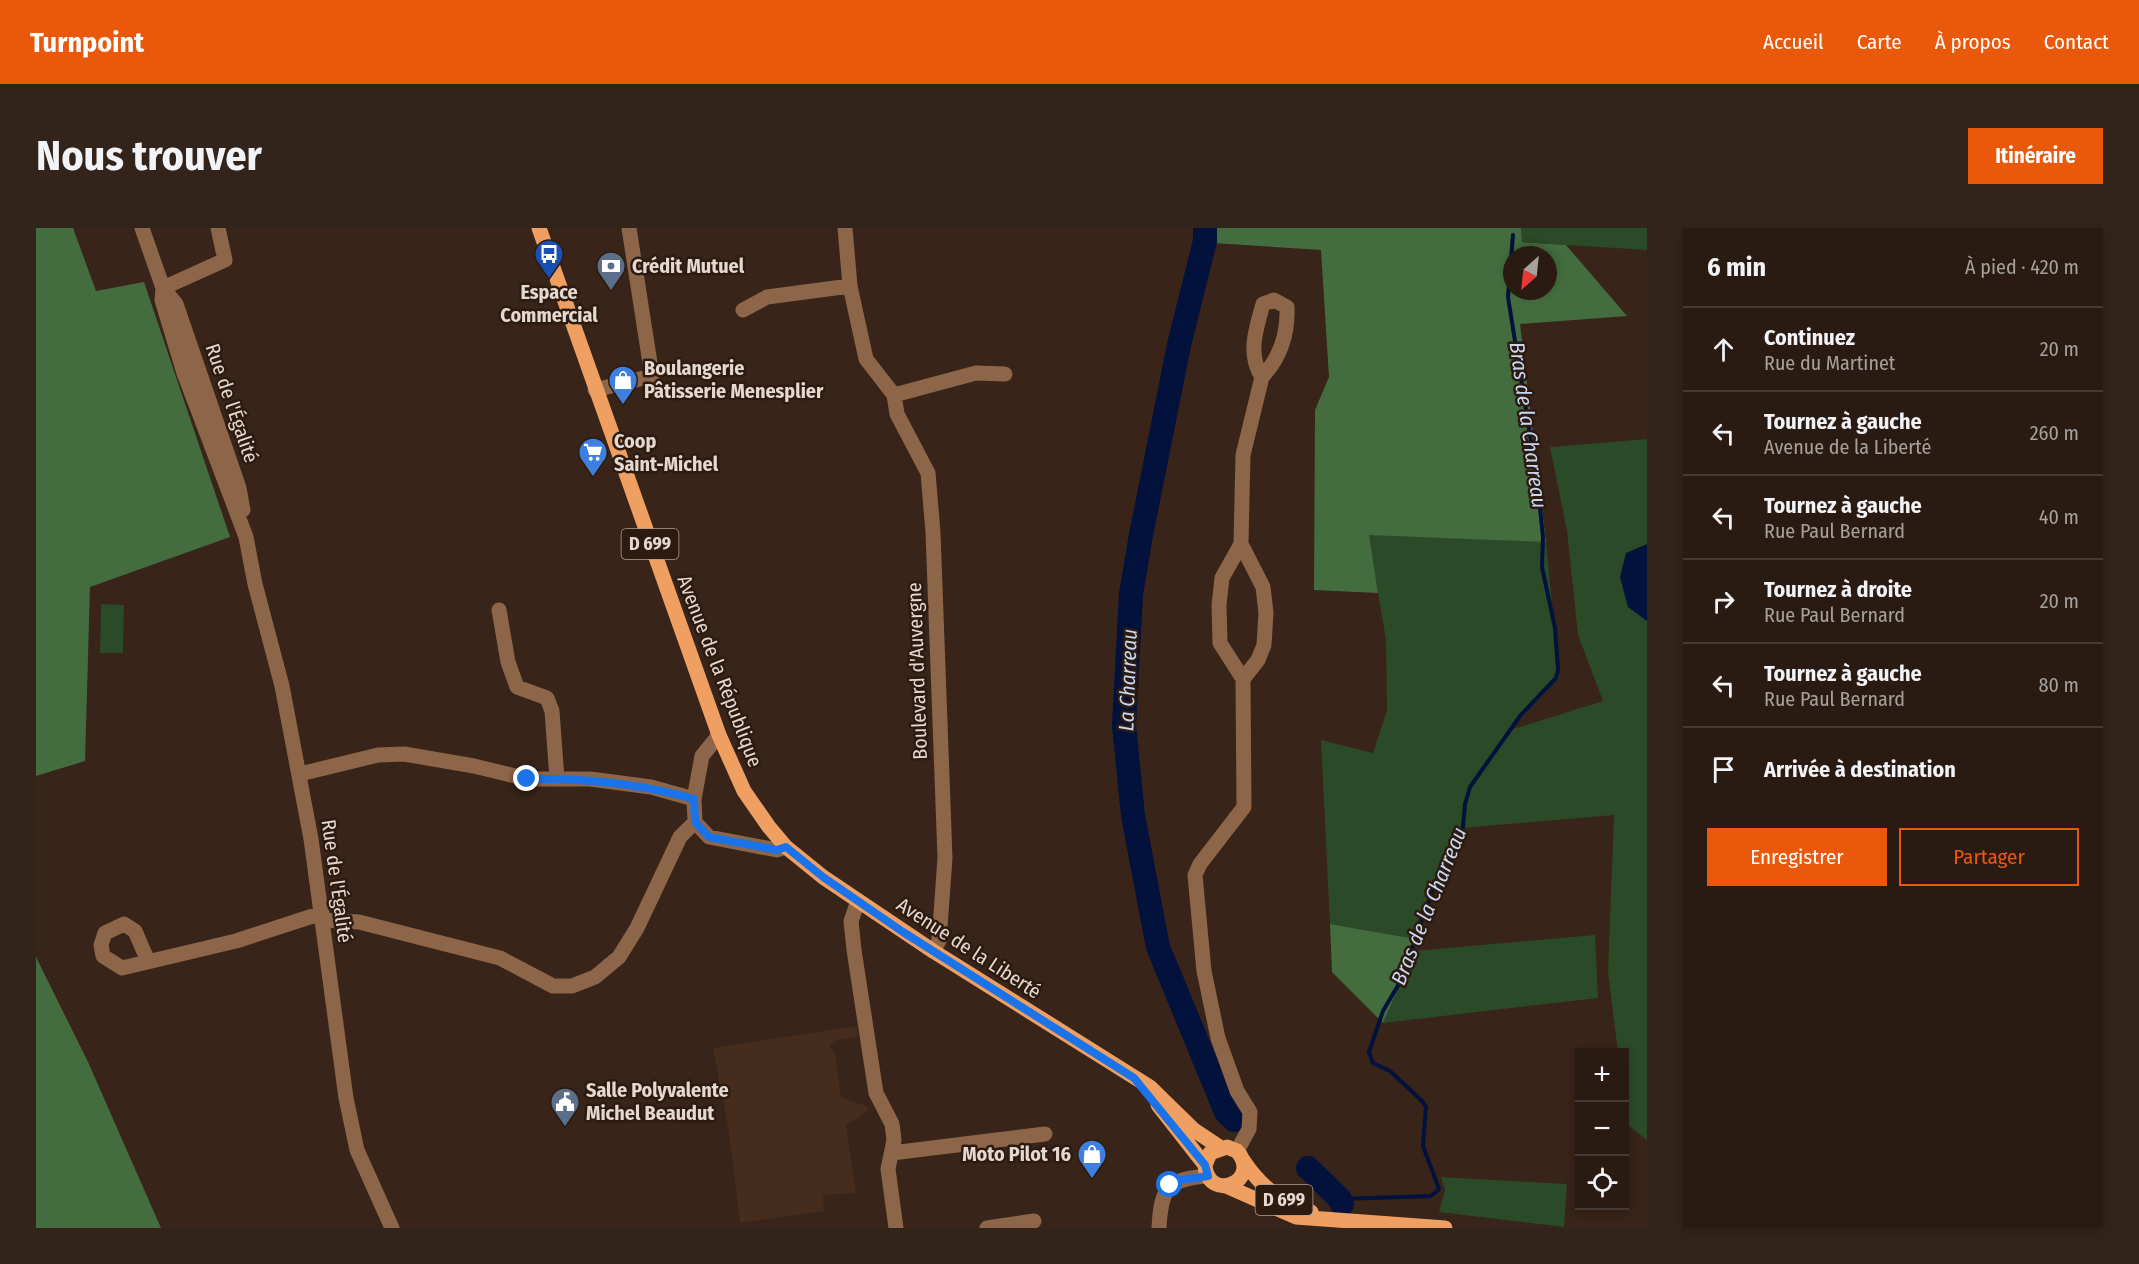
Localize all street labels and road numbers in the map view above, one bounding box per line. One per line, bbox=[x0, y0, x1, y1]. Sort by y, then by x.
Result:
street label: Rue de l'Égalité bbox=[200, 340, 264, 466]
road number: D 699 bbox=[622, 529, 678, 559]
street label: Avenue de la République bbox=[672, 572, 768, 770]
street label: Boulevard d'Auvergne bbox=[902, 582, 932, 760]
street label: Rue de l'Égalité bbox=[316, 818, 358, 944]
street label: Avenue de la Liberté bbox=[892, 892, 1046, 1004]
road number: D 699 bbox=[1256, 1185, 1312, 1215]

